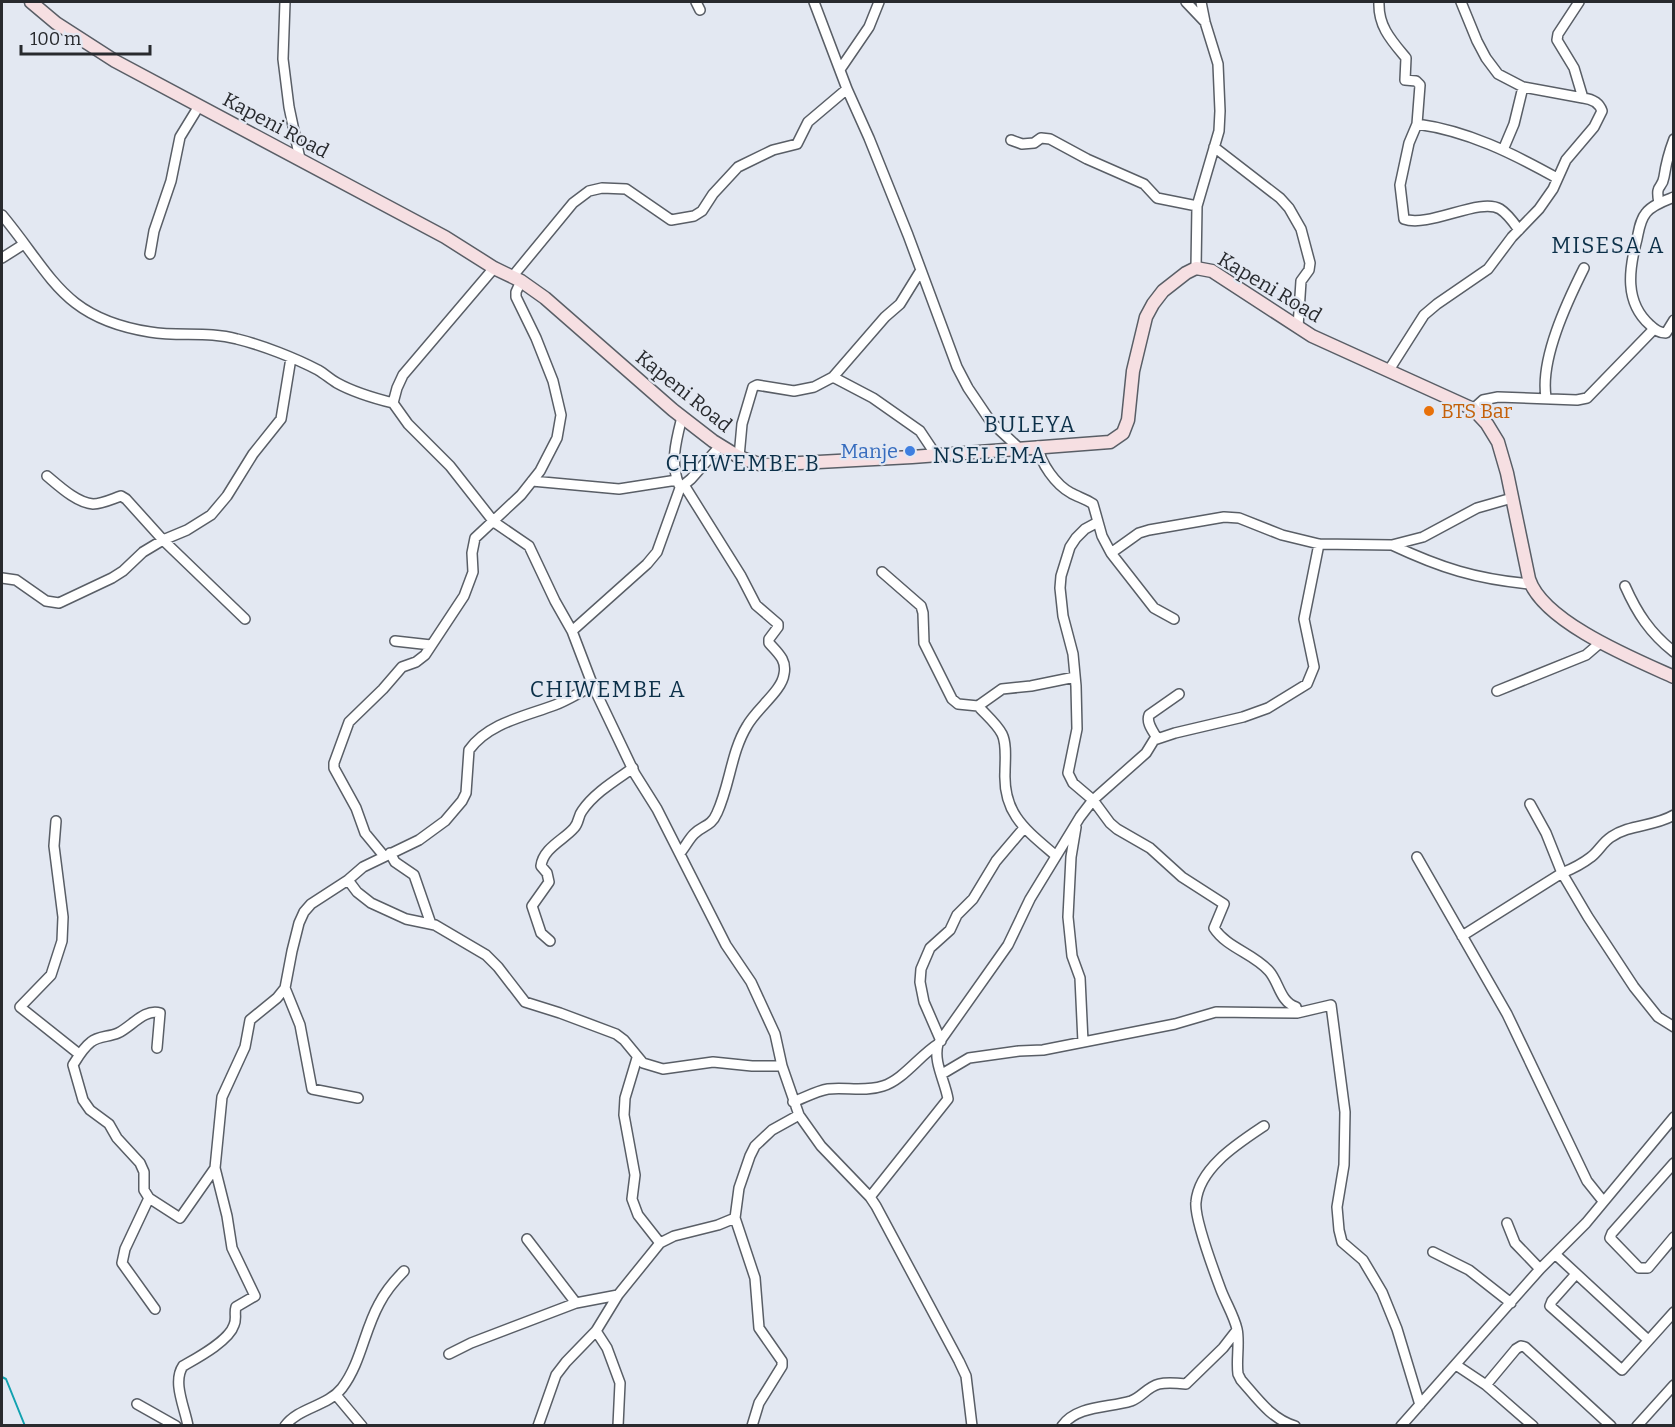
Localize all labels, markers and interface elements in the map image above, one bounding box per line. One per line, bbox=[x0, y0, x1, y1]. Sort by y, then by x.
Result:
scale bar bbox=[21, 18, 150, 56]
text: 100 m bbox=[30, 28, 81, 50]
street label: Kapeni Road bbox=[219, 87, 333, 163]
district label: MISESA A bbox=[1551, 232, 1665, 259]
street label: Kapeni Road bbox=[1214, 247, 1326, 327]
street label: Kapeni Road bbox=[631, 345, 737, 437]
place label: BTS Bar bbox=[1441, 399, 1513, 423]
marker: BTS Bar bbox=[1422, 404, 1436, 418]
district label: BULEYA bbox=[984, 411, 1076, 438]
place label: Manje bbox=[841, 439, 898, 464]
district label: NSELEMA bbox=[933, 442, 1047, 469]
marker: Manje bbox=[903, 444, 917, 458]
district label: CHIWEMBE B bbox=[666, 450, 820, 477]
district label: CHIWEMBE A bbox=[530, 676, 686, 703]

